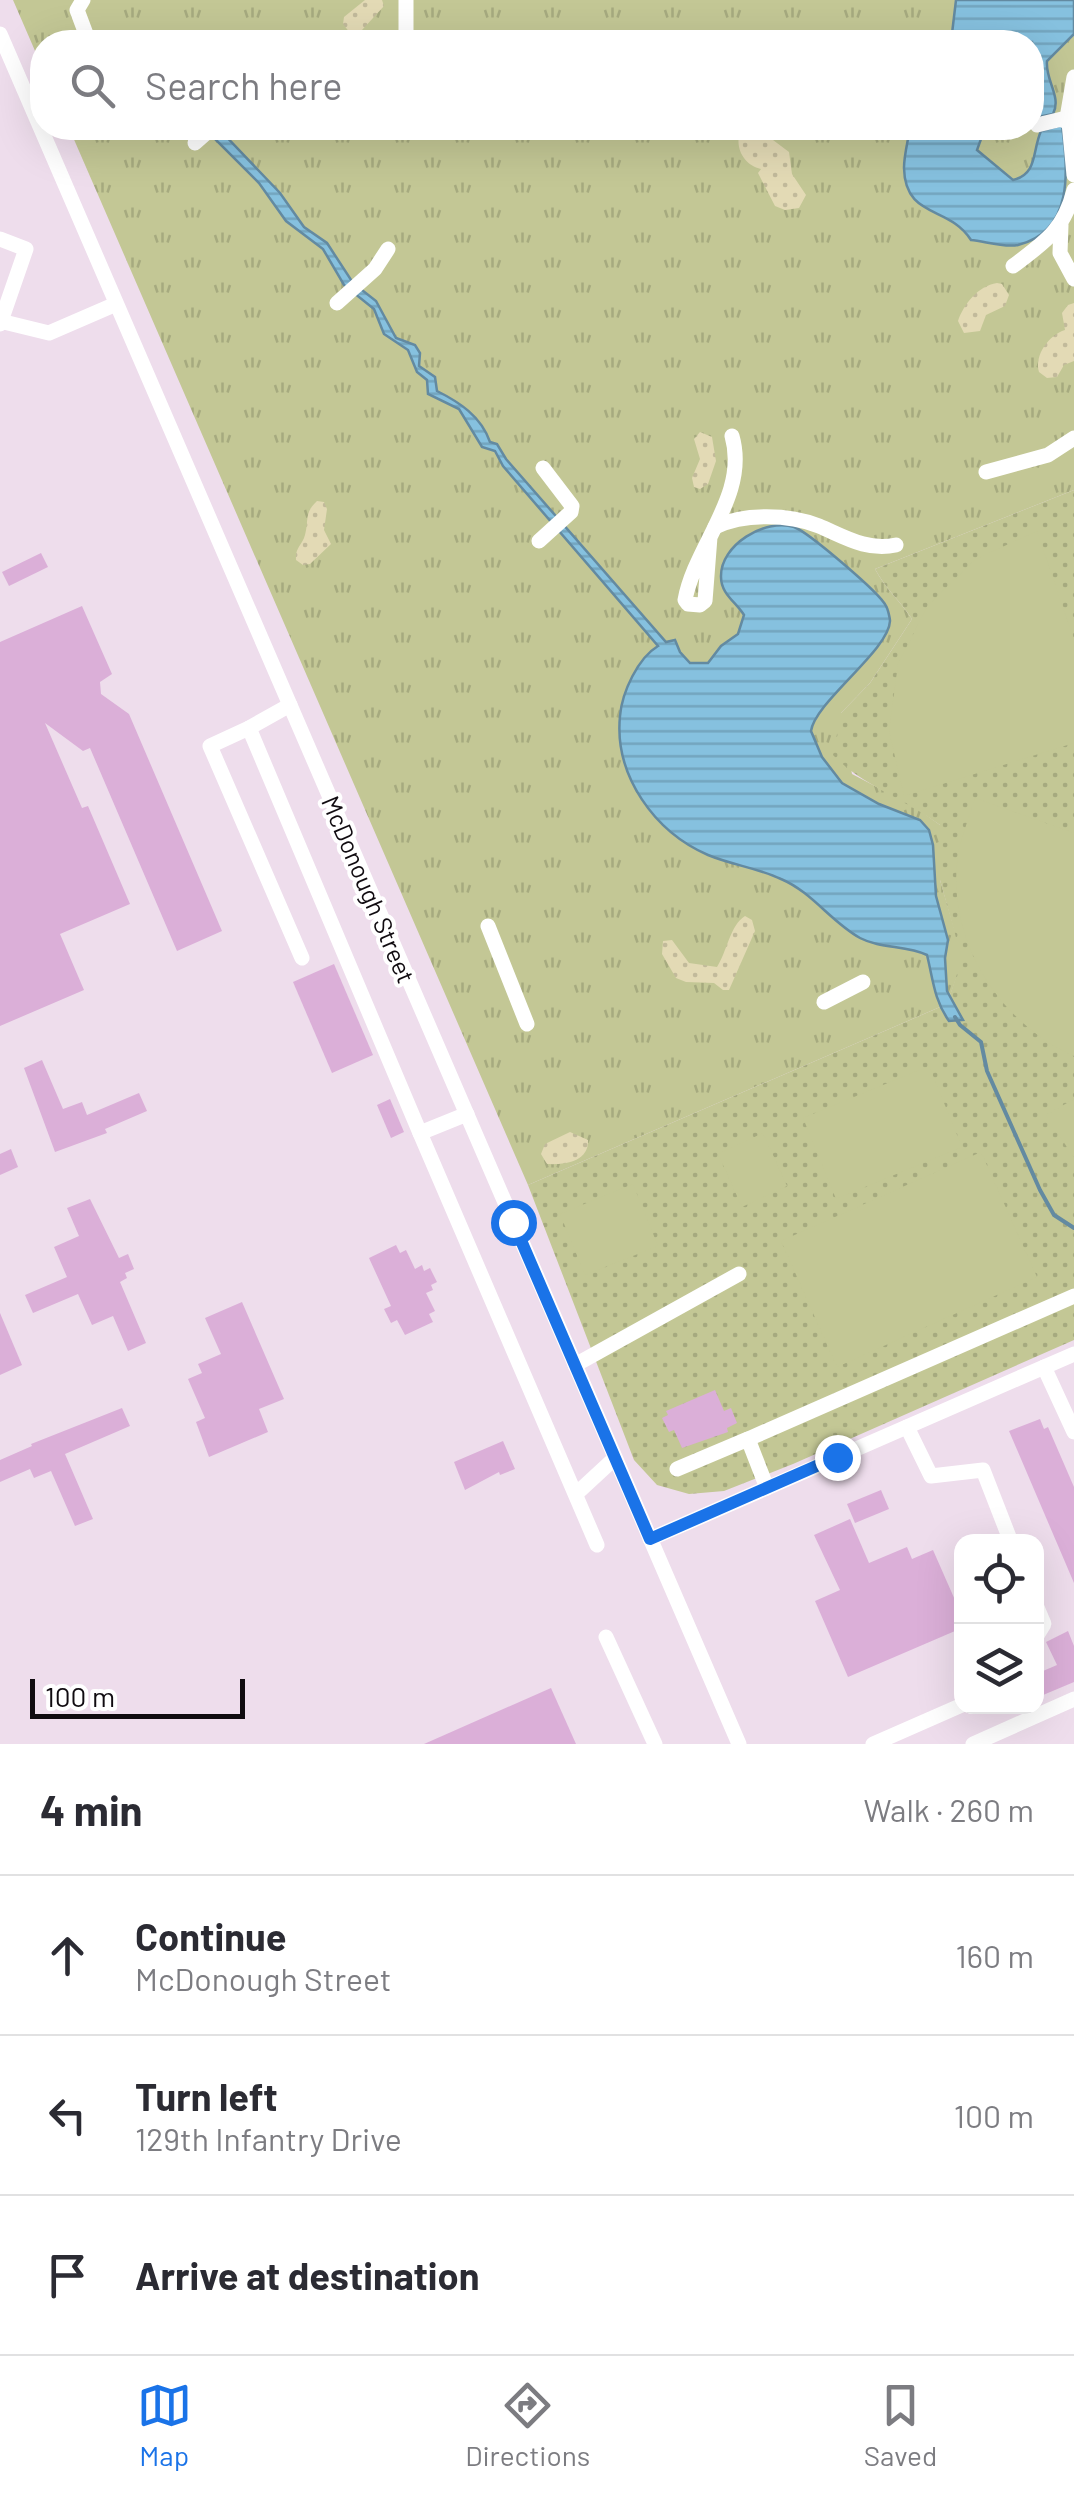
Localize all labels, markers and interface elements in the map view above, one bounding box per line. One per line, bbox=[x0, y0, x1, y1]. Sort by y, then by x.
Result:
search box bbox=[30, 30, 1044, 140]
icon: search bbox=[65, 58, 120, 113]
text: Search here bbox=[145, 62, 343, 108]
street label: McDonough Street bbox=[316, 791, 422, 987]
route start bbox=[491, 1200, 537, 1246]
route end bbox=[815, 1435, 861, 1481]
map controls bbox=[954, 1534, 1044, 1714]
button: locate bbox=[954, 1534, 1044, 1624]
button: layers bbox=[954, 1624, 1044, 1714]
scale bar bbox=[30, 1674, 245, 1718]
text: 100 m bbox=[45, 1679, 115, 1713]
text: 4 min bbox=[40, 1784, 143, 1834]
text: Walk · 260 m bbox=[864, 1790, 1034, 1828]
text: Continue bbox=[135, 1913, 286, 1959]
icon: ahead bbox=[40, 1928, 95, 1983]
text: 160 m bbox=[955, 1936, 1034, 1974]
text: McDonough Street bbox=[135, 1959, 391, 1997]
text: Turn left bbox=[135, 2073, 278, 2119]
icon: left bbox=[40, 2088, 95, 2143]
text: 100 m bbox=[954, 2096, 1034, 2134]
text: 129th Infantry Drive bbox=[135, 2119, 402, 2157]
icon: arrive bbox=[40, 2248, 95, 2303]
text: Arrive at destination bbox=[135, 2252, 480, 2298]
tab: Map bbox=[137, 2378, 192, 2472]
tab: Directions bbox=[465, 2378, 590, 2472]
tab: Saved bbox=[864, 2378, 937, 2472]

